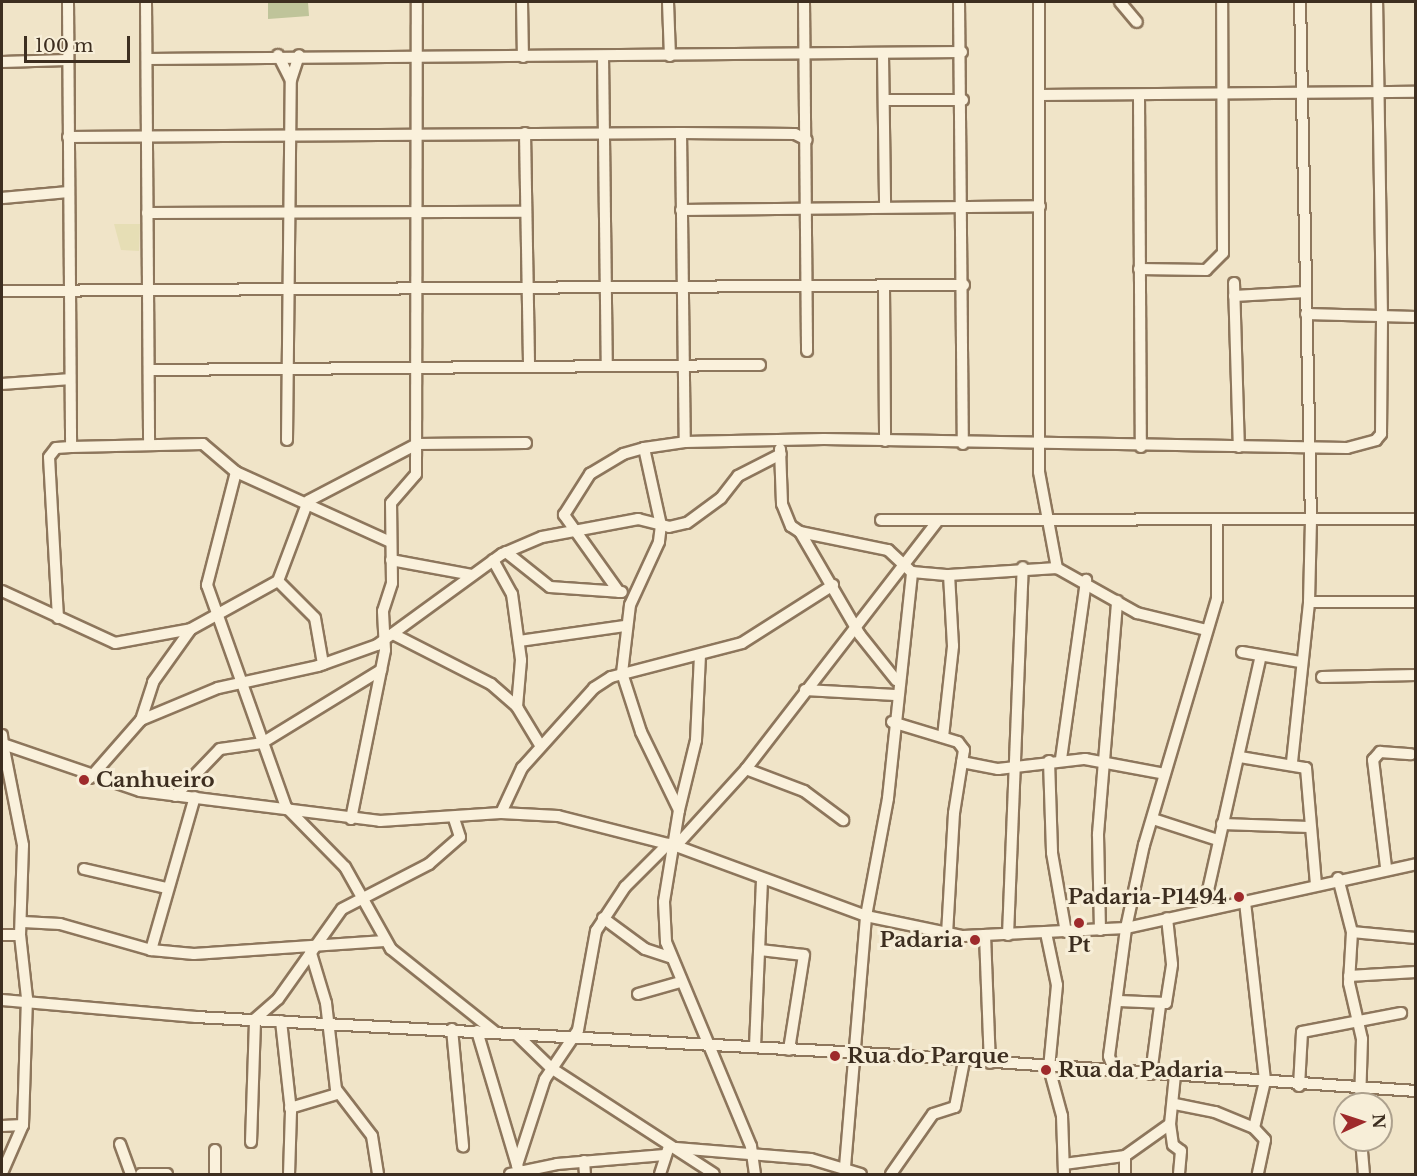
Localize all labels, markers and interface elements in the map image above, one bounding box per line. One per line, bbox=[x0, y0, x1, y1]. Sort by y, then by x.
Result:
scale bar bbox=[27, 24, 134, 62]
text: 100 m bbox=[35, 35, 93, 57]
place label: Canhueiro bbox=[96, 767, 215, 793]
marker: Canhueiro bbox=[77, 773, 91, 787]
place label: Padaria-P1494 bbox=[1068, 884, 1227, 910]
marker: Padaria-P1494 bbox=[1232, 890, 1246, 904]
marker: Pt bbox=[1072, 916, 1086, 930]
place label: Padaria bbox=[879, 927, 963, 953]
place label: Pt bbox=[1067, 932, 1091, 958]
marker: Padaria bbox=[968, 933, 982, 947]
place label: Rua do Parque bbox=[847, 1043, 1009, 1069]
marker: Rua do Parque bbox=[828, 1049, 842, 1063]
place label: Rua da Padaria bbox=[1058, 1057, 1223, 1083]
marker: Rua da Padaria bbox=[1039, 1063, 1053, 1077]
north arrow bbox=[1333, 1092, 1393, 1152]
text: N bbox=[1369, 1113, 1389, 1129]

